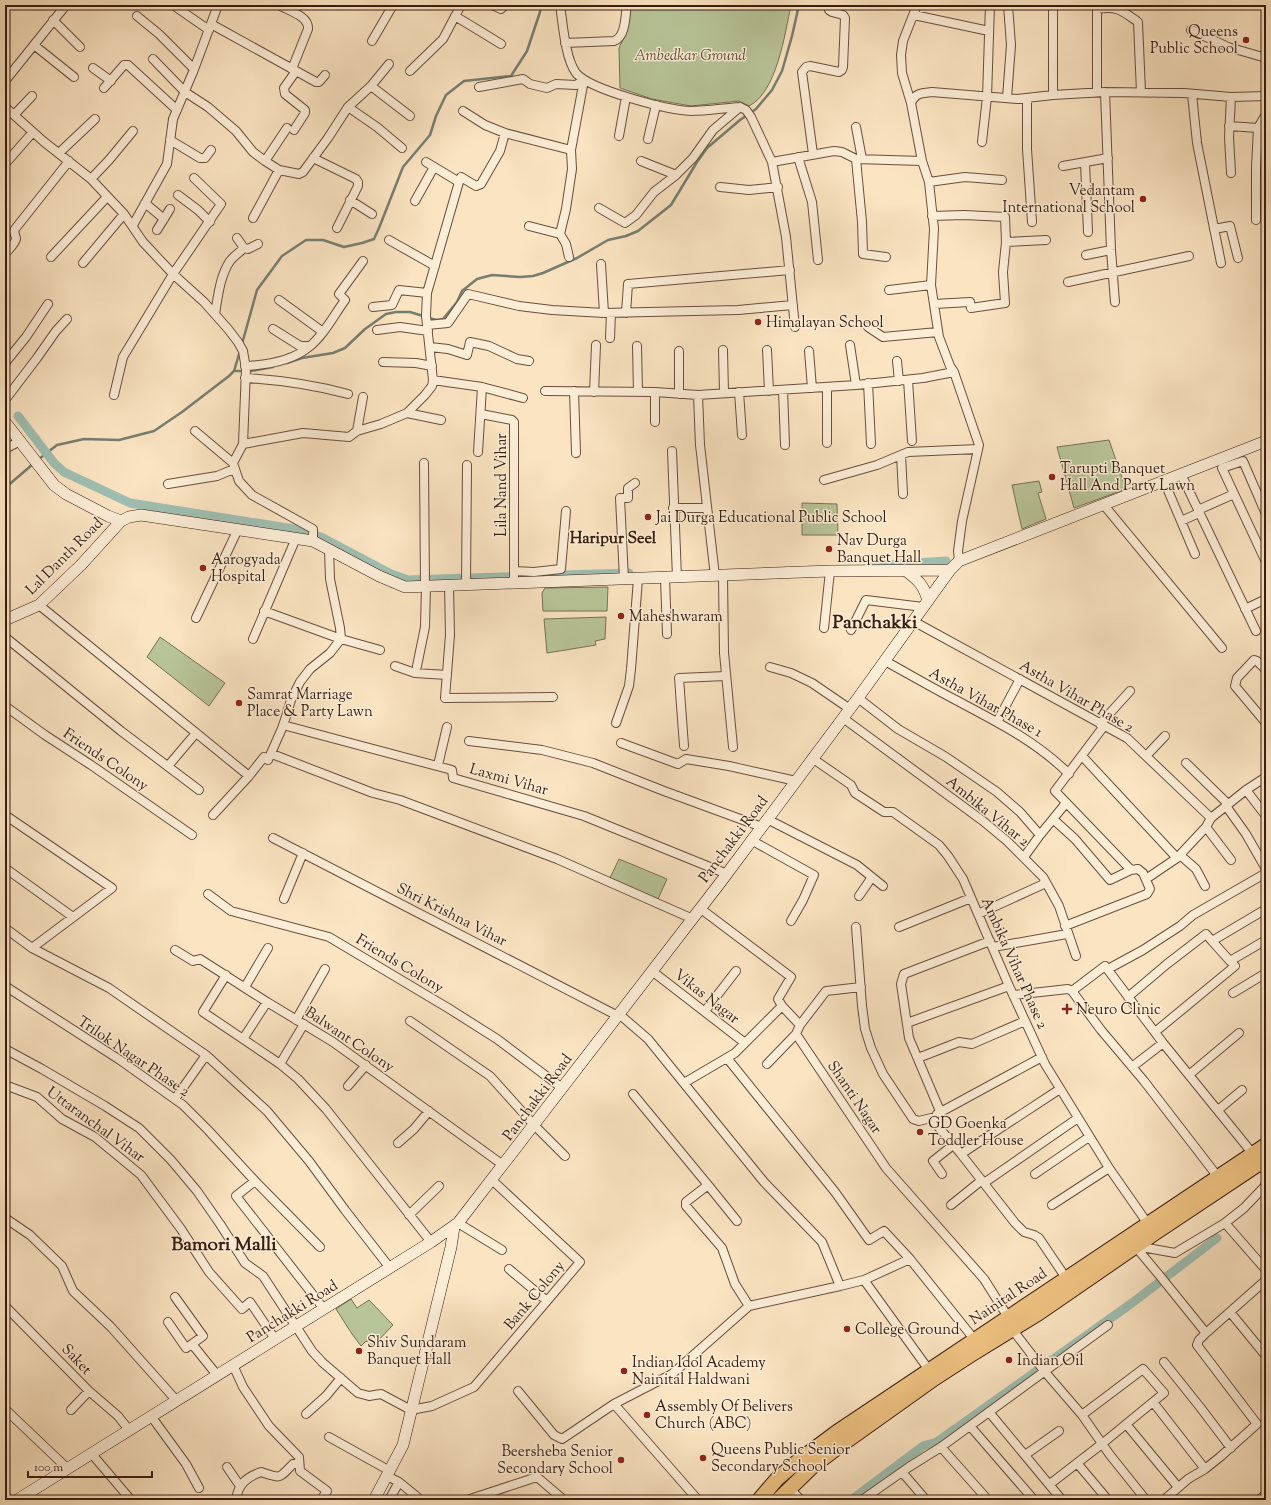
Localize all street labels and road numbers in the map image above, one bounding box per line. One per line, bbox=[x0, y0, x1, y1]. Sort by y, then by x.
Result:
street label: Lila Nand Vihar bbox=[492, 433, 513, 537]
street label: Lal Danth Road bbox=[22, 513, 109, 600]
street label: Astha Vihar Phase 2 bbox=[1015, 656, 1137, 739]
street label: Astha Vihar Phase 1 bbox=[925, 663, 1046, 743]
street label: Friends Colony bbox=[58, 724, 153, 797]
street label: Laxmi Vihar bbox=[467, 759, 551, 802]
street label: Ambika Vihar 2 bbox=[941, 772, 1033, 852]
street label: Panchakki Road bbox=[695, 792, 774, 888]
street label: Shri Krishna Vihar bbox=[392, 878, 511, 952]
street label: Ambika Vihar Phase 2 bbox=[975, 894, 1052, 1033]
street label: Friends Colony bbox=[351, 930, 448, 999]
street label: Vikas Nagar bbox=[669, 965, 744, 1030]
street label: Balwant Colony bbox=[300, 1003, 398, 1078]
street label: Trilok Nagar Phase 2 bbox=[73, 1012, 193, 1103]
street label: Panchakki Road bbox=[499, 1050, 578, 1146]
street label: Shanti Nagar bbox=[822, 1057, 886, 1139]
street label: Uttaranchal Vihar bbox=[42, 1082, 149, 1168]
street label: Bank Colony bbox=[500, 1256, 571, 1335]
street label: Nainital Road bbox=[966, 1263, 1052, 1331]
street label: Panchakki Road bbox=[243, 1276, 343, 1349]
street label: Saket bbox=[56, 1340, 96, 1380]

